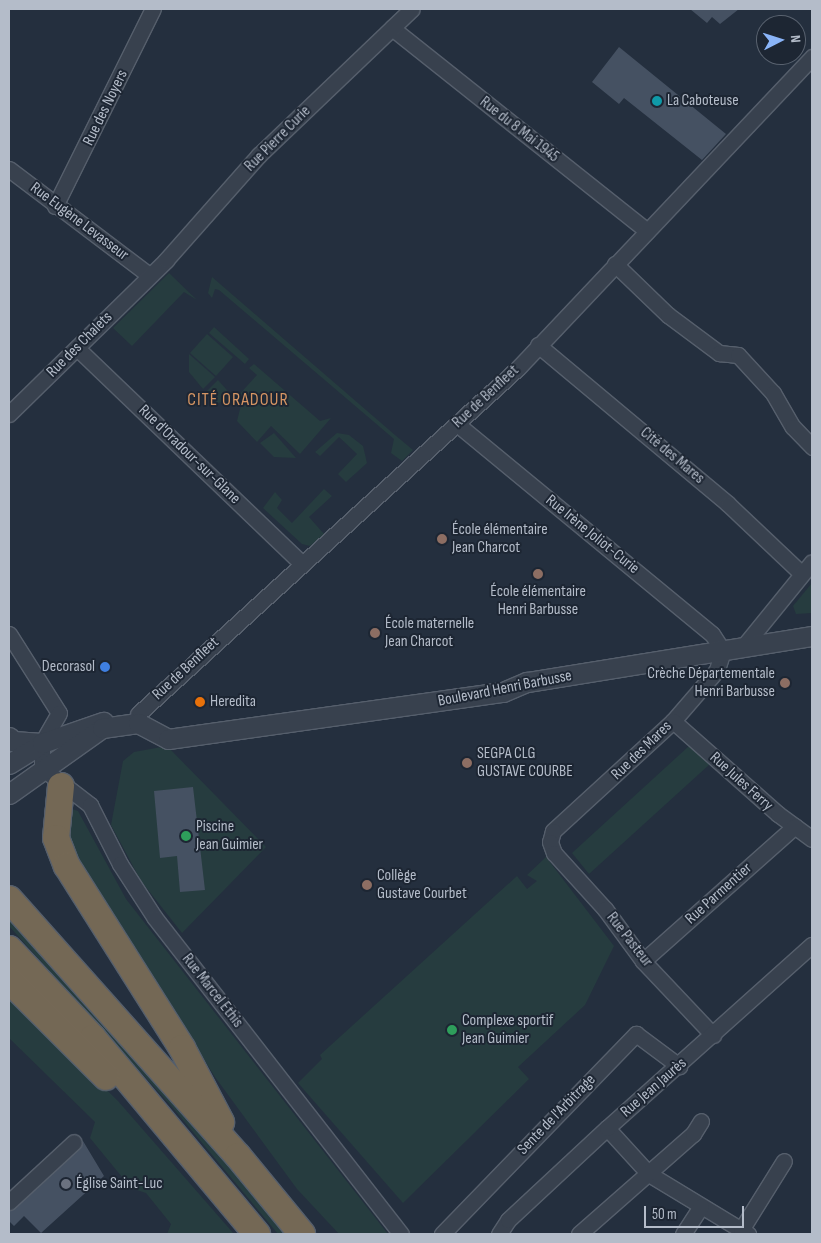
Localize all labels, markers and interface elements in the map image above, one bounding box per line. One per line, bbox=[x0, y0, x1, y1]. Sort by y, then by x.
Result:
north arrow bbox=[756, 15, 806, 65]
text: N bbox=[787, 34, 804, 43]
street label: Rue des Noyers bbox=[79, 67, 133, 149]
place label: La Caboteuse bbox=[667, 91, 739, 111]
street label: Rue du 8 Mai 1945 bbox=[475, 93, 563, 167]
marker: La Caboteuse bbox=[651, 95, 663, 107]
street label: Rue Pierre Curie bbox=[241, 102, 315, 176]
street label: Rue Eugène Levasseur bbox=[26, 179, 132, 265]
street label: Rue des Chalets bbox=[43, 308, 117, 382]
street label: Rue de Benfleet bbox=[449, 361, 523, 433]
district label: CITÉ ORADOUR bbox=[186, 389, 290, 411]
street label: Rue d'Oradour-sur-Glane bbox=[134, 401, 244, 509]
street label: Cité des Mares bbox=[636, 424, 708, 488]
street label: Rue Irène Joliot-Curie bbox=[541, 491, 643, 579]
place label: École élémentaire Jean Charcot bbox=[452, 520, 548, 558]
marker: École élémentaire Jean Charcot bbox=[436, 533, 448, 545]
marker: École élémentaire Henri Barbusse bbox=[532, 568, 544, 580]
place label: École élémentaire Henri Barbusse bbox=[490, 582, 586, 620]
place label: École maternelle Jean Charcot bbox=[385, 614, 474, 652]
marker: École maternelle Jean Charcot bbox=[369, 627, 381, 639]
street label: Rue de Benfleet bbox=[149, 633, 223, 705]
place label: Decorasol bbox=[42, 657, 95, 677]
marker: Decorasol bbox=[99, 661, 111, 673]
place label: Crèche Départementale Henri Barbusse bbox=[647, 664, 775, 702]
street label: Boulevard Henri Barbusse bbox=[436, 667, 574, 711]
marker: Crèche Départementale Henri Barbusse bbox=[779, 677, 791, 689]
place label: Heredita bbox=[210, 692, 256, 712]
marker: Heredita bbox=[194, 696, 206, 708]
street label: Rue des Mares bbox=[608, 717, 676, 785]
place label: SEGPA CLG GUSTAVE COURBE bbox=[477, 744, 573, 782]
street label: Rue Jules Ferry bbox=[705, 749, 777, 815]
marker: SEGPA CLG GUSTAVE COURBE bbox=[461, 757, 473, 769]
place label: Piscine Jean Guimier bbox=[196, 817, 263, 855]
marker: Piscine Jean Guimier bbox=[180, 830, 192, 842]
street label: Rue Parmentier bbox=[682, 859, 756, 929]
place label: Collège Gustave Courbet bbox=[377, 866, 467, 904]
marker: Collège Gustave Courbet bbox=[361, 879, 373, 891]
street label: Rue Pasteur bbox=[602, 909, 656, 971]
street label: Rue Marcel Ethis bbox=[177, 950, 247, 1032]
place label: Complexe sportif Jean Guimier bbox=[462, 1011, 553, 1049]
marker: Complexe sportif Jean Guimier bbox=[446, 1024, 458, 1036]
street label: Rue Jean Jaurès bbox=[617, 1054, 691, 1122]
street label: Sente de l'Arbitrage bbox=[514, 1071, 600, 1159]
place label: Église Saint-Luc bbox=[76, 1174, 163, 1194]
marker: Église Saint-Luc bbox=[60, 1178, 72, 1190]
scale bar bbox=[646, 1196, 746, 1228]
text: 50 m bbox=[652, 1205, 677, 1224]

